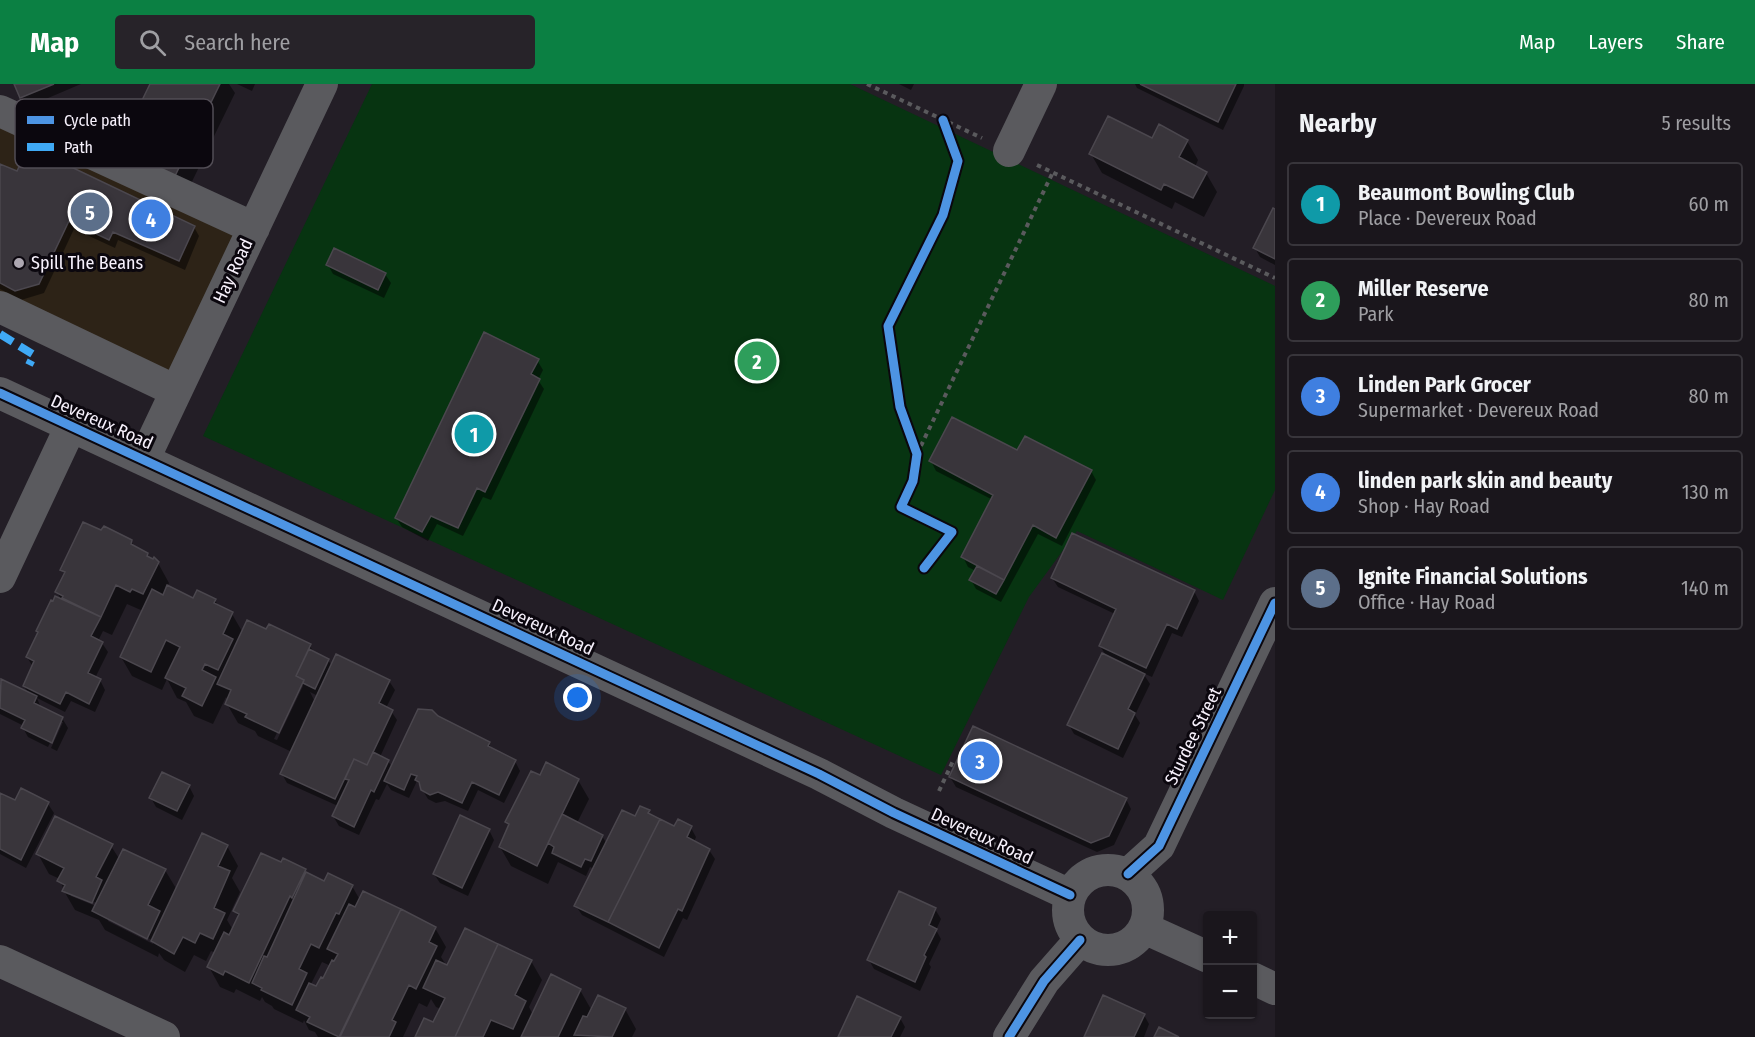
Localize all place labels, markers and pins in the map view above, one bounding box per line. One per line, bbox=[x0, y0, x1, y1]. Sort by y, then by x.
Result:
pin: 5 bbox=[70, 190, 110, 234]
pin: 4 bbox=[132, 196, 170, 242]
place label: Spill The Beans bbox=[31, 252, 144, 274]
marker: Spill The Beans bbox=[12, 256, 26, 270]
pin: 2 bbox=[738, 338, 777, 384]
pin: 1 bbox=[454, 412, 494, 456]
pin: 3 bbox=[960, 738, 1000, 784]

